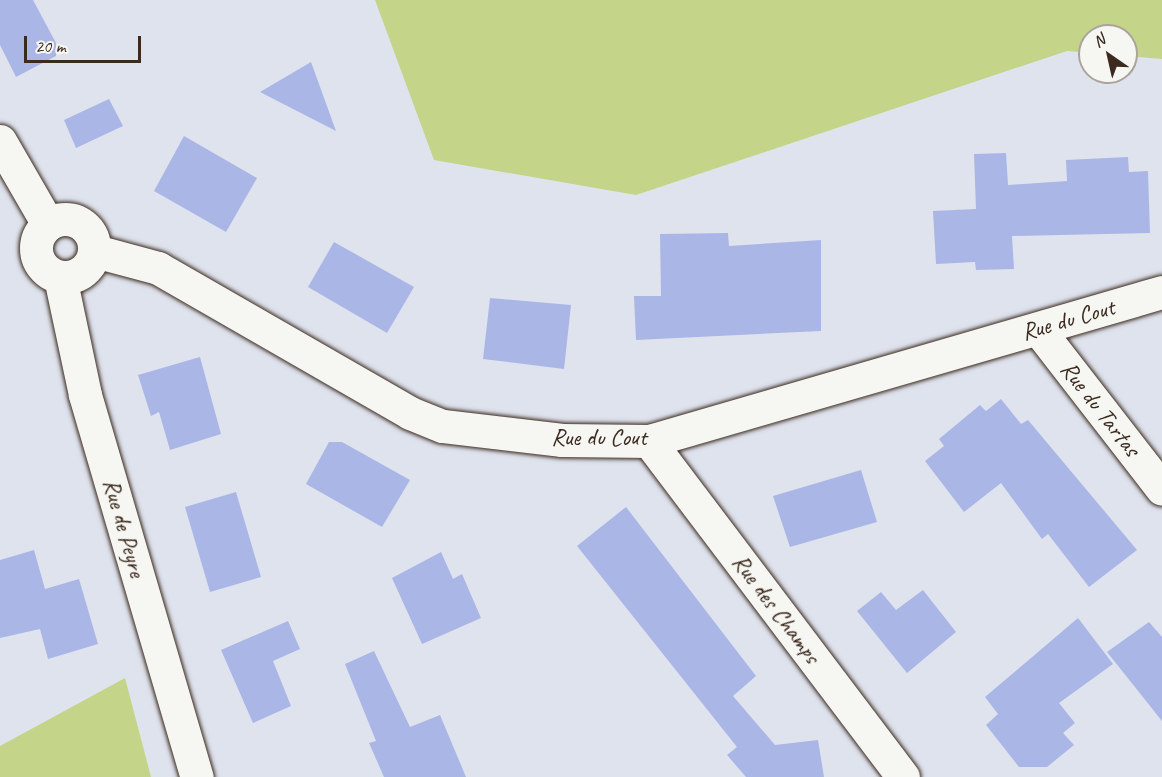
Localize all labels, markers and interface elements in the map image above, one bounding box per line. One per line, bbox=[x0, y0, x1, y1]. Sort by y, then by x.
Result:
scale bar bbox=[27, 24, 144, 62]
north arrow bbox=[1078, 24, 1138, 84]
text: N bbox=[1089, 30, 1109, 52]
text: 20 m bbox=[35, 35, 66, 57]
street label: Rue du Cout bbox=[1018, 293, 1118, 347]
street label: Rue du Tartas bbox=[1054, 356, 1146, 462]
street label: Rue du Cout bbox=[551, 424, 647, 452]
street label: Rue de Peyre bbox=[96, 476, 152, 580]
street label: Rue des Champs bbox=[725, 548, 827, 670]

